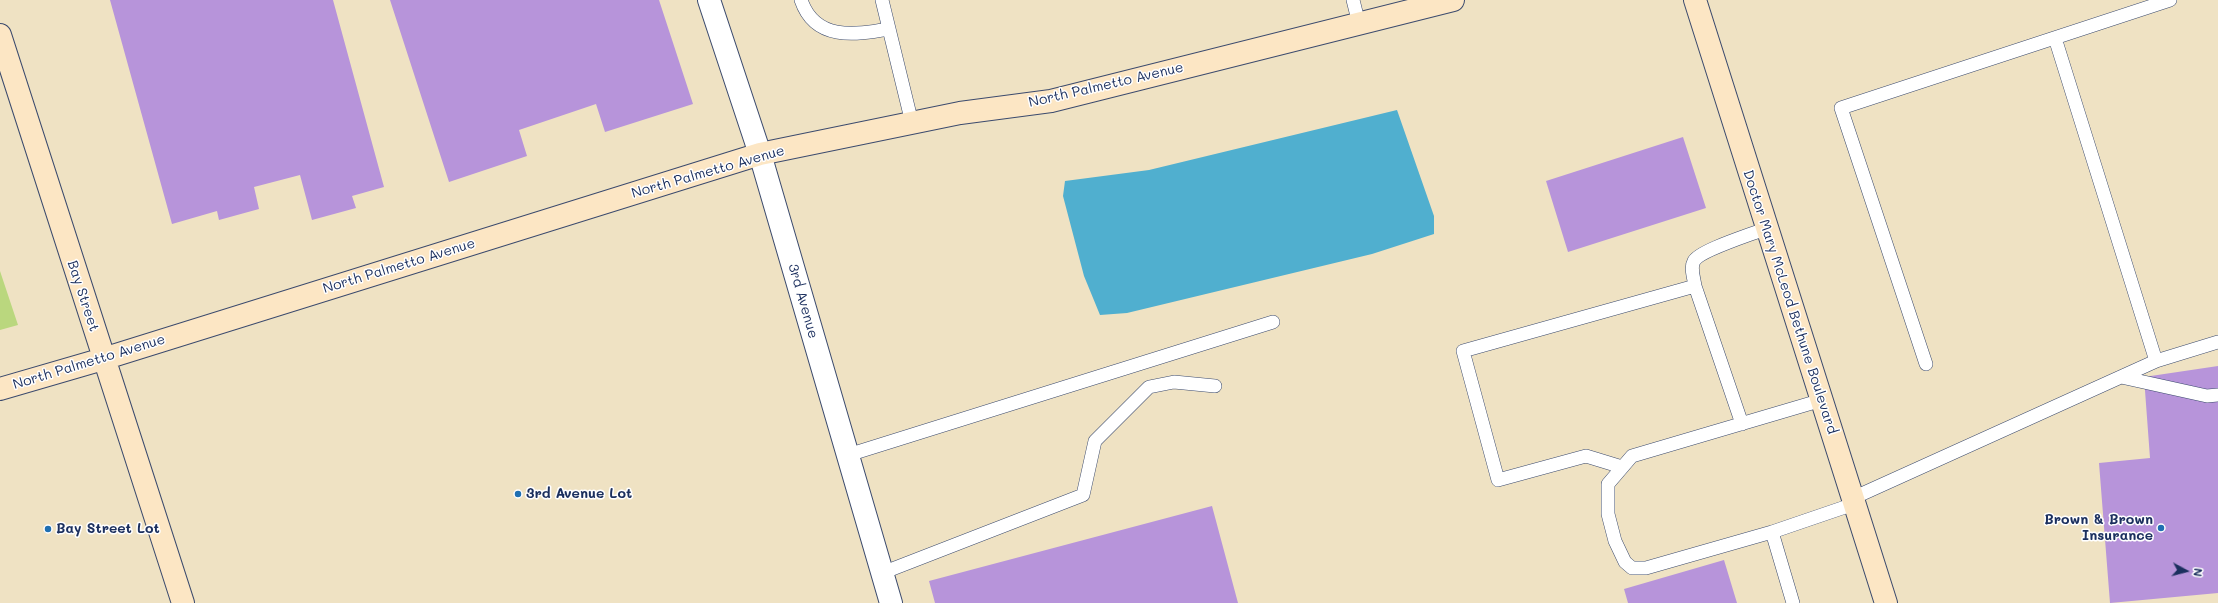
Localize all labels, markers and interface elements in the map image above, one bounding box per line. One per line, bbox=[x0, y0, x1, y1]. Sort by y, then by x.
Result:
street label: North Palmetto Avenue bbox=[1027, 59, 1185, 111]
street label: North Palmetto Avenue bbox=[630, 142, 786, 202]
street label: Doctor Mary McLeod Bethune Boulevard bbox=[1739, 168, 1841, 436]
street label: North Palmetto Avenue bbox=[321, 235, 477, 297]
street label: Bay Street bbox=[64, 258, 102, 334]
street label: 3rd Avenue bbox=[784, 262, 822, 340]
street label: North Palmetto Avenue bbox=[11, 331, 167, 393]
place label: 3rd Avenue Lot bbox=[526, 486, 632, 502]
marker: 3rd Avenue Lot bbox=[513, 489, 523, 499]
place label: Brown & Brown Insurance bbox=[2044, 512, 2153, 544]
place label: Bay Street Lot bbox=[56, 521, 160, 537]
marker: Brown & Brown Insurance bbox=[2156, 523, 2166, 533]
marker: Bay Street Lot bbox=[43, 524, 53, 534]
north arrow bbox=[2166, 551, 2206, 591]
text: N bbox=[2190, 567, 2206, 578]

